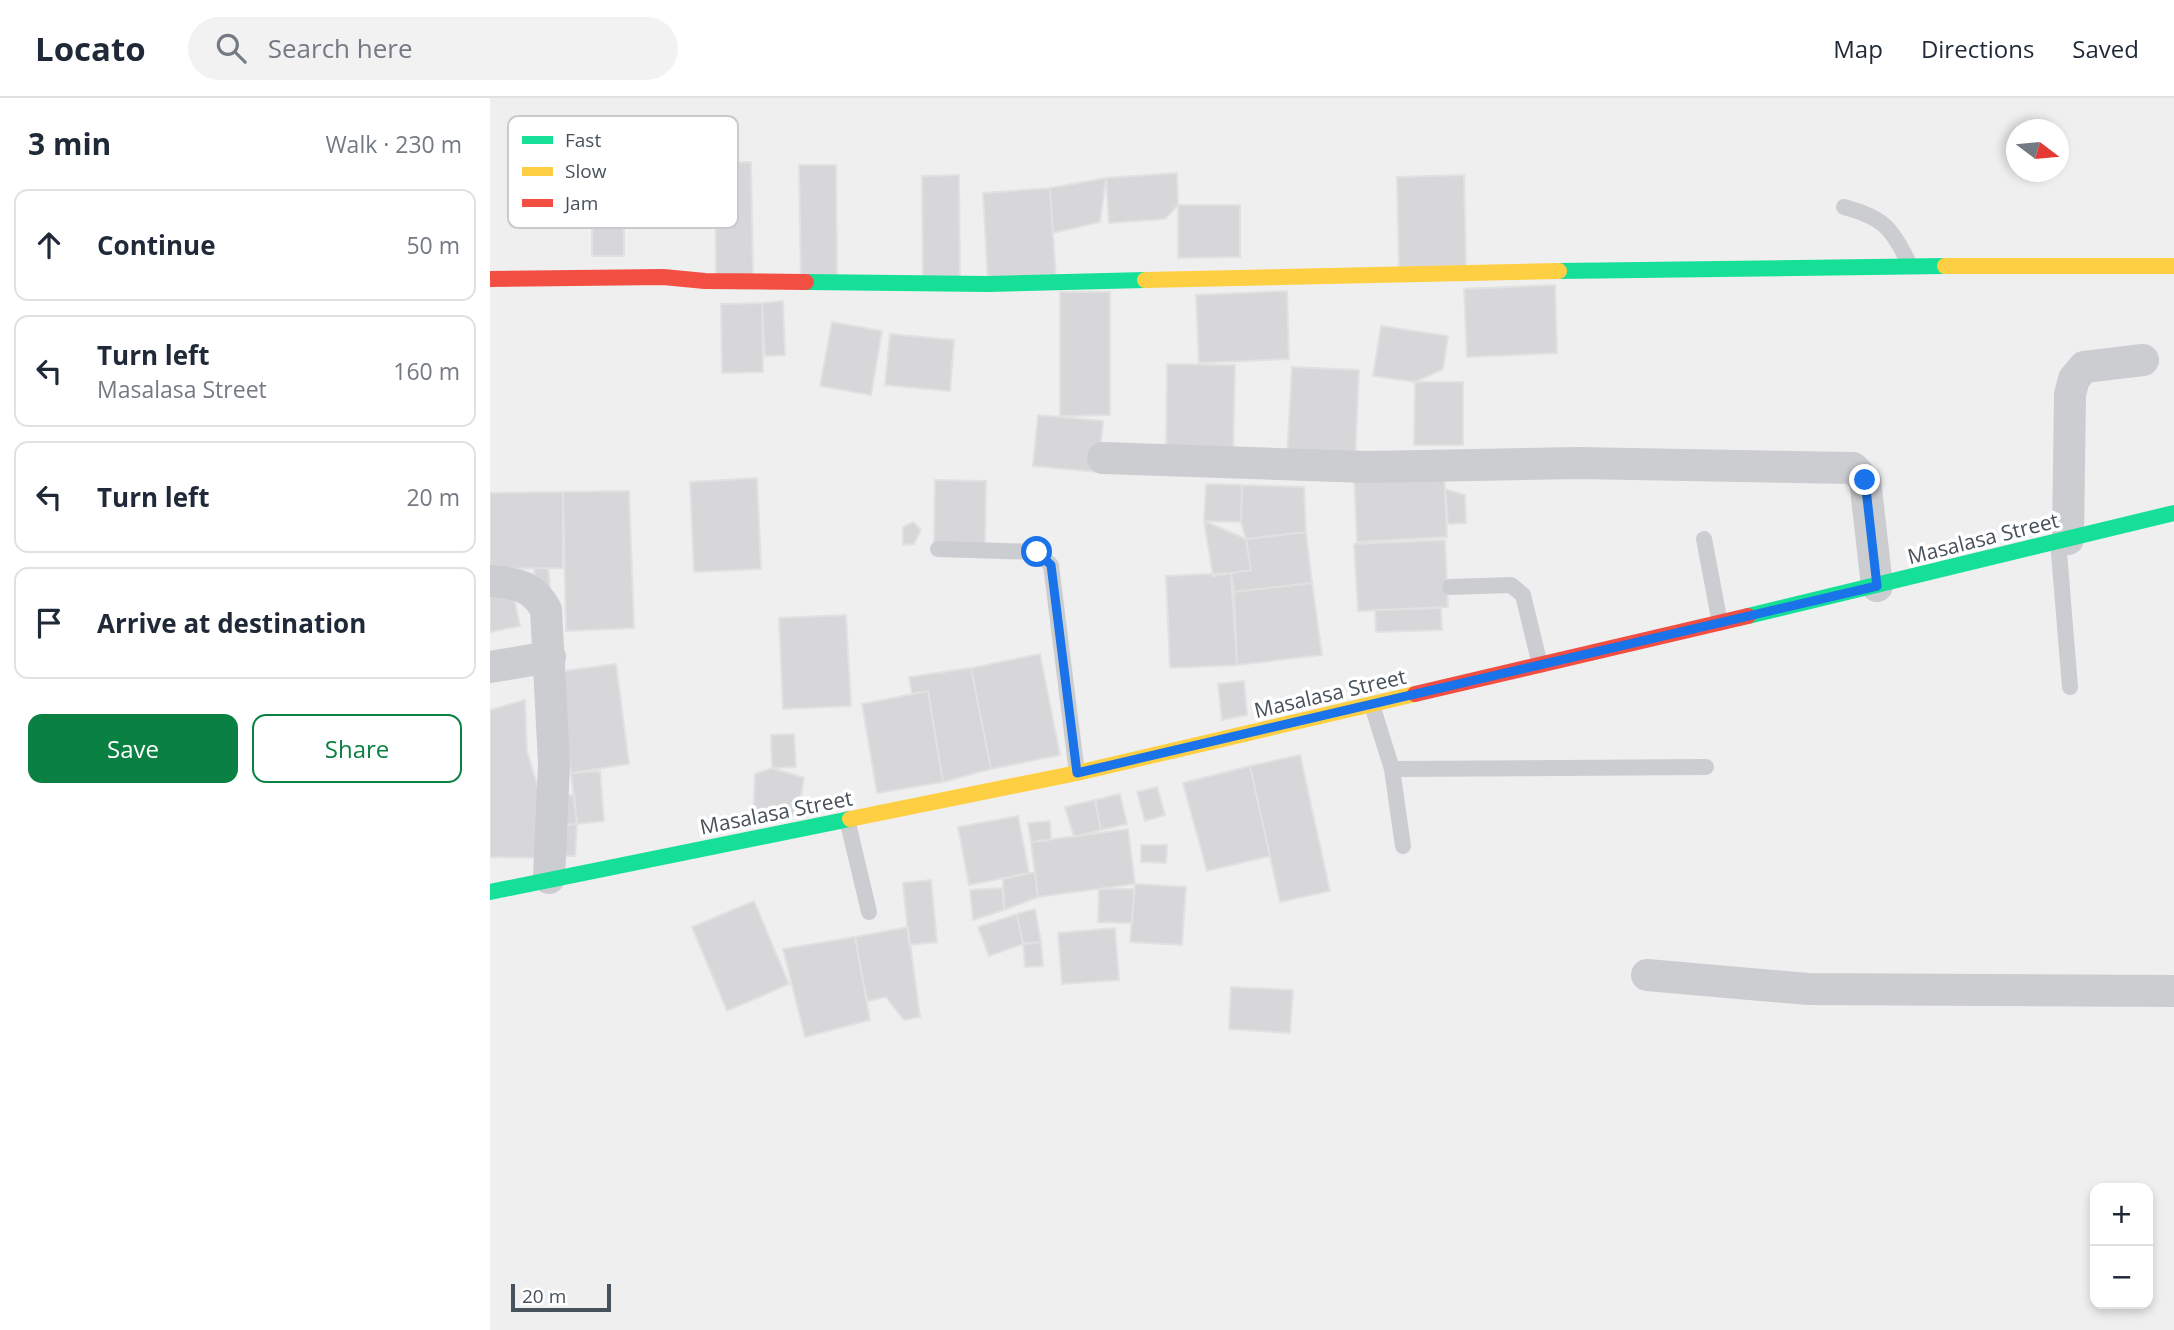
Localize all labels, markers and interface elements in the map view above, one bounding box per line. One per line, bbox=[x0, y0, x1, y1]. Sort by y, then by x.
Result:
search box bbox=[188, 17, 678, 80]
text: Locato bbox=[35, 26, 146, 71]
icon: search bbox=[212, 29, 250, 67]
text: Search here bbox=[268, 30, 413, 66]
text: Map bbox=[1833, 32, 1883, 65]
text: Directions bbox=[1921, 32, 2034, 65]
text: Saved bbox=[2072, 32, 2139, 65]
legend bbox=[508, 116, 738, 228]
north arrow bbox=[2006, 119, 2069, 182]
text: 3 min bbox=[28, 123, 111, 164]
text: Fast bbox=[565, 127, 601, 153]
text: Walk · 230 m bbox=[325, 128, 462, 160]
text: Slow bbox=[565, 158, 607, 184]
text: Jam bbox=[563, 190, 598, 216]
icon: ahead bbox=[30, 226, 68, 264]
text: Continue bbox=[97, 227, 216, 263]
text: 50 m bbox=[406, 229, 460, 261]
text: Turn left bbox=[97, 337, 209, 373]
icon: left bbox=[30, 352, 68, 390]
text: 160 m bbox=[393, 355, 460, 387]
text: Masalasa Street bbox=[97, 373, 267, 405]
route end bbox=[1849, 464, 1880, 495]
icon: left bbox=[30, 478, 68, 516]
text: Turn left bbox=[97, 479, 209, 515]
text: 20 m bbox=[406, 481, 460, 513]
street label: Masalasa Street bbox=[1904, 506, 2062, 570]
route start bbox=[1021, 536, 1052, 567]
icon: arrive bbox=[30, 604, 68, 642]
text: Arrive at destination bbox=[97, 605, 366, 641]
street label: Masalasa Street bbox=[1251, 662, 1409, 724]
button: Save bbox=[28, 714, 238, 783]
button: Share bbox=[252, 714, 462, 783]
street label: Masalasa Street bbox=[697, 783, 855, 841]
map controls bbox=[2090, 1183, 2153, 1309]
button: + bbox=[2090, 1183, 2153, 1246]
button: − bbox=[2090, 1246, 2153, 1309]
scale bar bbox=[511, 1281, 611, 1313]
text: 20 m bbox=[522, 1283, 566, 1309]

